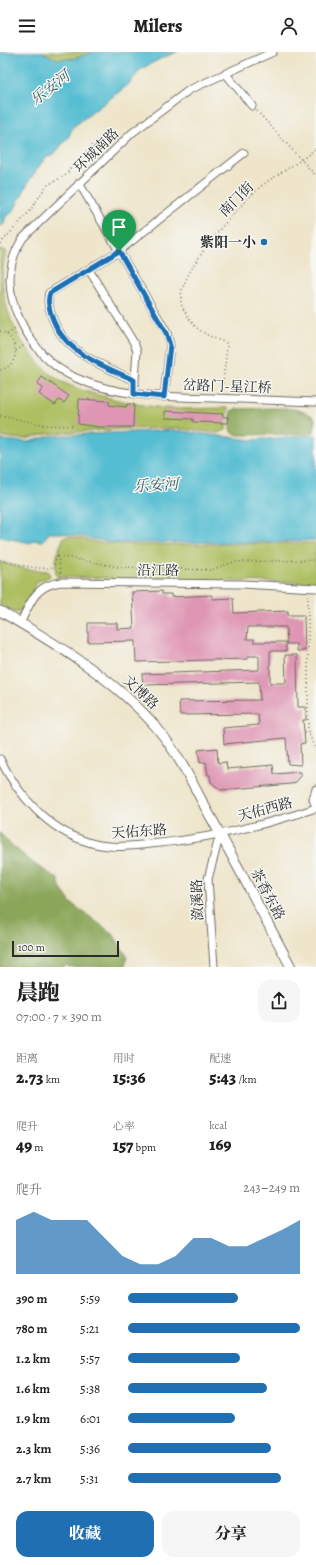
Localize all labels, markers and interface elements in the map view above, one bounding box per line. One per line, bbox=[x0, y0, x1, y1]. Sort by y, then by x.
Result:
text: Milers bbox=[134, 14, 182, 38]
icon: menu bbox=[16, 15, 38, 37]
icon: person bbox=[278, 15, 300, 37]
water label: 乐安河 bbox=[26, 64, 76, 110]
street label: 环城南路 bbox=[70, 124, 123, 177]
street label: 南门街 bbox=[215, 178, 258, 221]
pin bbox=[102, 210, 136, 251]
icon: arrive bbox=[108, 216, 130, 238]
place label: 紫阳一小 bbox=[200, 233, 256, 252]
marker: 紫阳一小 bbox=[259, 237, 269, 247]
street label: 岔路门-星江桥 bbox=[182, 375, 272, 398]
water label: 乐安河 bbox=[133, 474, 182, 496]
street label: 沿江路 bbox=[137, 561, 179, 580]
street label: 文博路 bbox=[119, 671, 162, 714]
street label: 天佑西路 bbox=[236, 793, 295, 826]
street label: 天佑东路 bbox=[110, 820, 168, 843]
street label: 茶香东路 bbox=[246, 865, 289, 923]
street label: 潋溪路 bbox=[187, 879, 208, 921]
scale bar bbox=[12, 939, 119, 958]
text: 100 m bbox=[18, 940, 45, 955]
text: 晨跑 bbox=[16, 978, 60, 1008]
button: share bbox=[258, 980, 300, 1022]
text: 07:00 · 7 × 390 m bbox=[16, 1008, 102, 1025]
text: 距离 bbox=[16, 1051, 38, 1066]
text: 用时 bbox=[113, 1051, 135, 1066]
text: 配速 bbox=[209, 1051, 231, 1066]
text: 2.73 bbox=[16, 1066, 43, 1089]
text: 15:36 bbox=[113, 1066, 146, 1089]
text: 5:43 bbox=[209, 1066, 236, 1089]
text: km bbox=[43, 1072, 60, 1087]
text: /km bbox=[236, 1072, 257, 1087]
text: kcal bbox=[209, 1118, 227, 1133]
text: 爬升 bbox=[16, 1119, 38, 1134]
text: 心率 bbox=[113, 1119, 135, 1134]
text: 169 bbox=[209, 1133, 232, 1156]
text: 49 bbox=[16, 1134, 32, 1157]
text: 157 bbox=[113, 1134, 133, 1157]
text: m bbox=[32, 1140, 43, 1155]
text: bpm bbox=[133, 1140, 156, 1155]
text: 243–249 m bbox=[243, 1179, 300, 1196]
text: 爬升 bbox=[16, 1181, 42, 1198]
text: 390 m bbox=[16, 1290, 47, 1307]
text: 5:59 bbox=[80, 1290, 100, 1307]
text: 780 m bbox=[16, 1320, 48, 1337]
text: 5:21 bbox=[80, 1320, 99, 1337]
text: 1.2 km bbox=[16, 1350, 50, 1367]
text: 5:57 bbox=[80, 1350, 100, 1367]
text: 1.6 km bbox=[16, 1380, 50, 1397]
text: 5:38 bbox=[80, 1380, 100, 1397]
text: 1.9 km bbox=[16, 1410, 50, 1427]
text: 6:01 bbox=[80, 1410, 100, 1427]
text: 2.3 km bbox=[16, 1440, 51, 1457]
text: 5:36 bbox=[80, 1440, 100, 1457]
text: 2.7 km bbox=[16, 1470, 51, 1487]
text: 5:31 bbox=[80, 1470, 99, 1487]
button: 收藏 bbox=[16, 1511, 154, 1557]
button: 分享 bbox=[162, 1511, 300, 1557]

